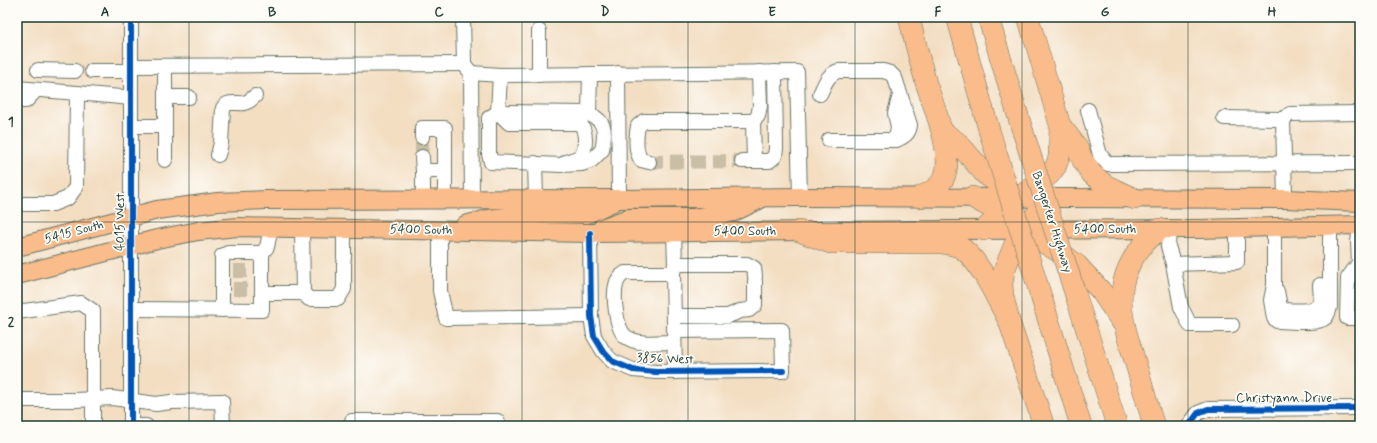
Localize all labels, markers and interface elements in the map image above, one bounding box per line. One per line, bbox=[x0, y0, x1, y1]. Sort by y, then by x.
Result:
text: A bbox=[101, 4, 109, 21]
text: B bbox=[268, 4, 277, 21]
text: C bbox=[434, 4, 444, 21]
text: D bbox=[601, 4, 610, 21]
text: E bbox=[768, 4, 776, 21]
text: F bbox=[935, 4, 942, 21]
text: G bbox=[1101, 4, 1110, 21]
text: H bbox=[1268, 4, 1277, 21]
text: 1 bbox=[8, 114, 14, 131]
street label: Bangerter Highway bbox=[1026, 169, 1077, 276]
street label: 4015 West bbox=[112, 193, 129, 251]
street label: 5415 South bbox=[43, 216, 105, 248]
street label: 5400 South bbox=[390, 221, 452, 239]
street label: 5400 South bbox=[1074, 221, 1136, 238]
street label: 5400 South bbox=[714, 223, 776, 240]
text: 2 bbox=[8, 314, 15, 331]
street label: 3856 West bbox=[636, 350, 694, 368]
street label: Christyann Drive bbox=[1236, 390, 1332, 407]

